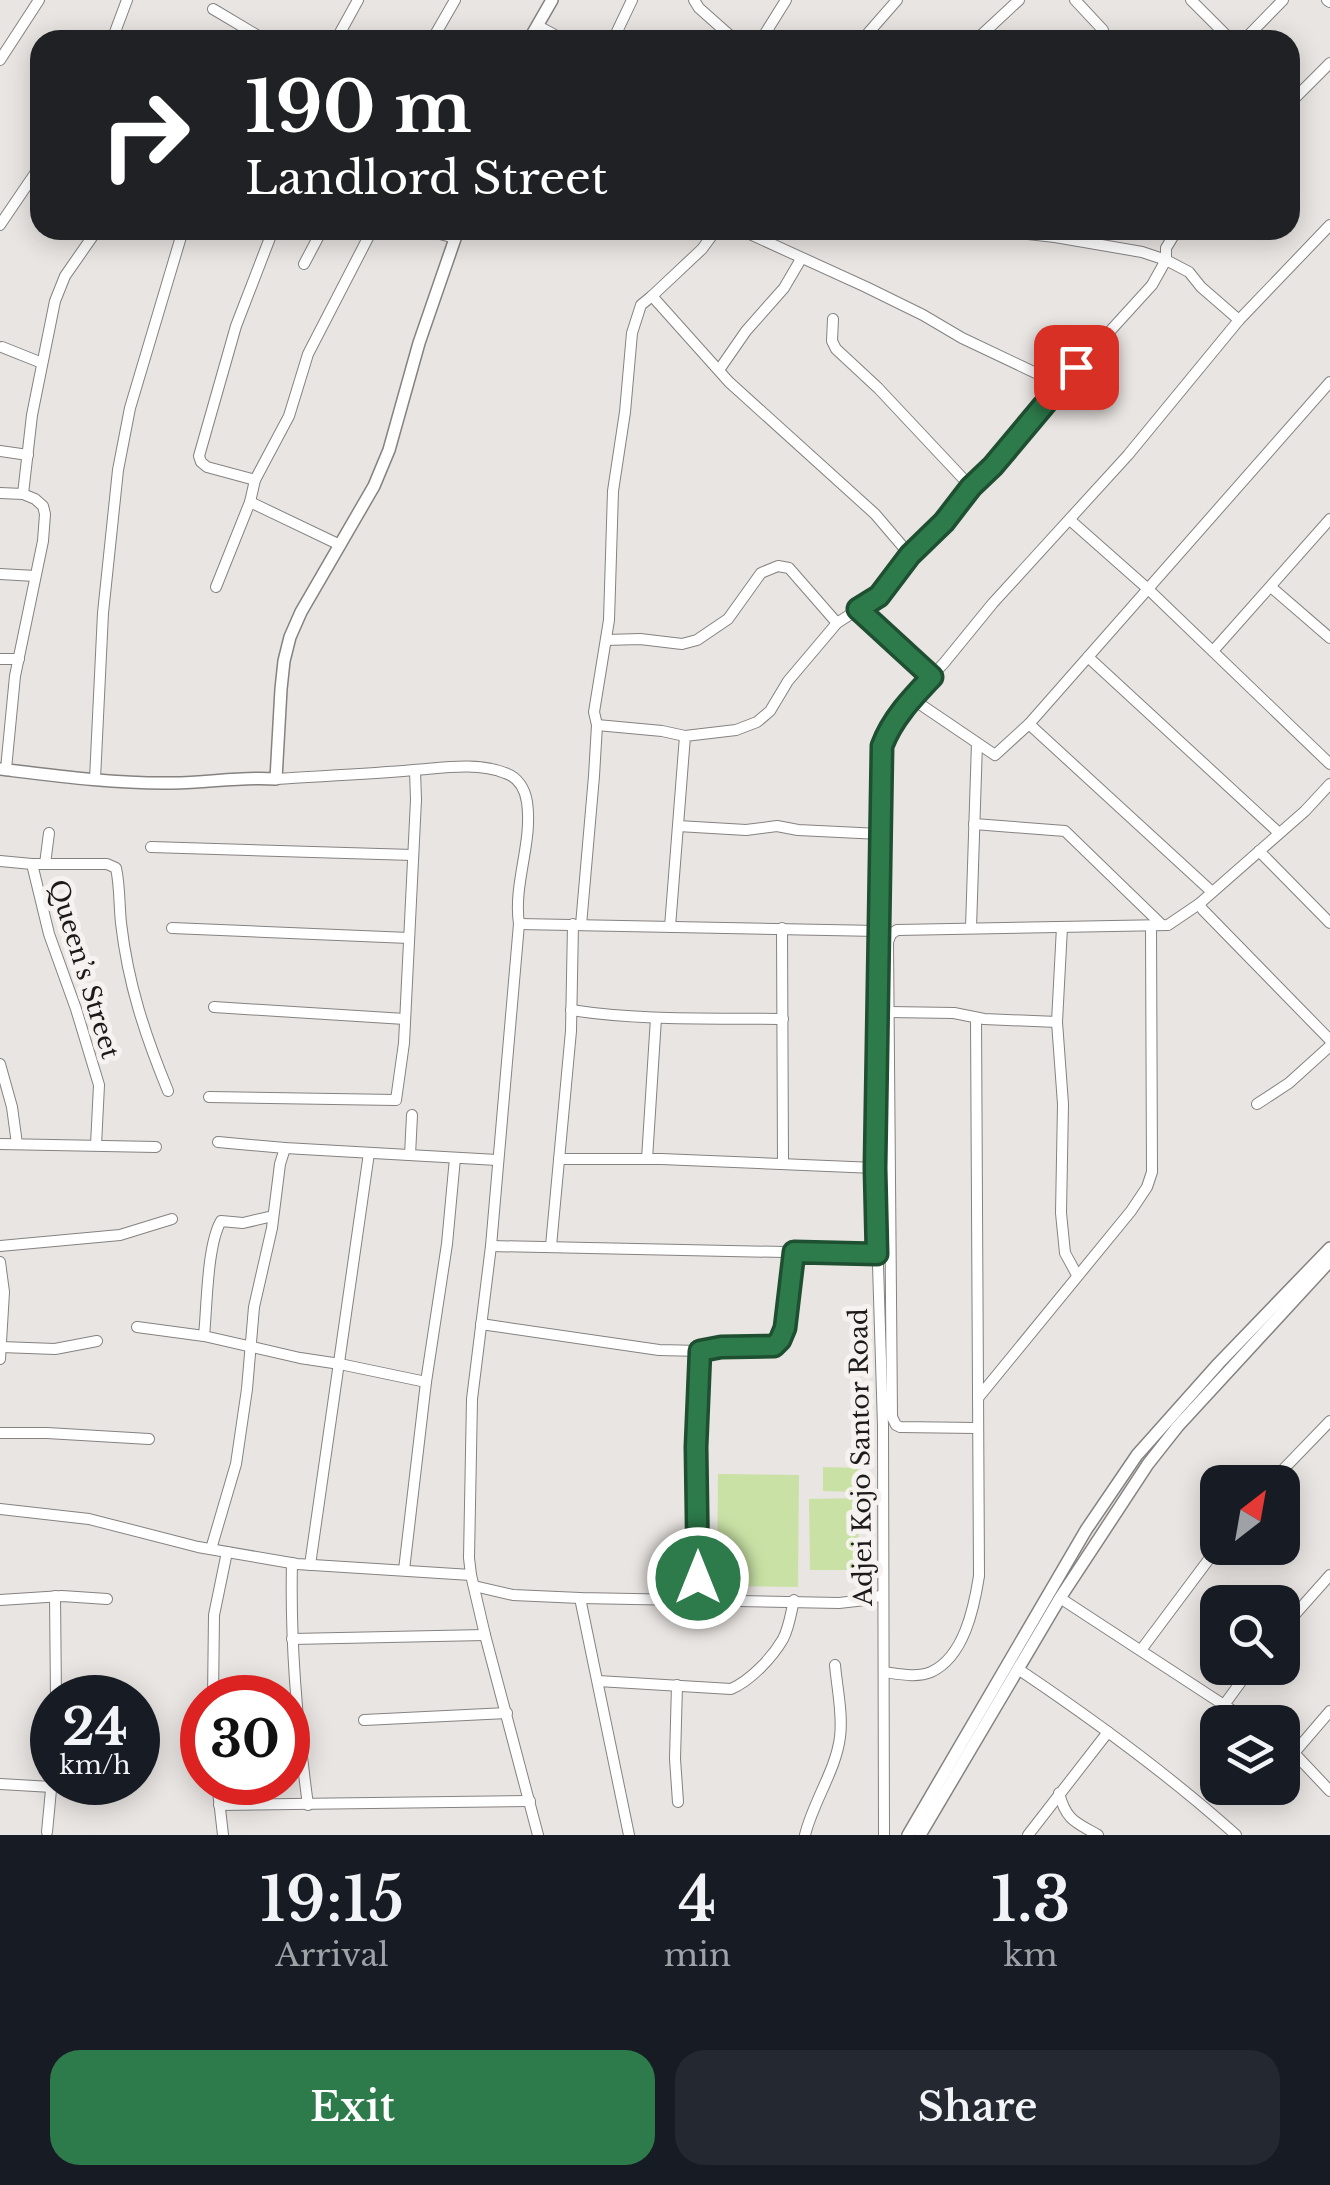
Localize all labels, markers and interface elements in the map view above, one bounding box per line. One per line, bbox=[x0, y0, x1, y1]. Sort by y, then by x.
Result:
text: 190 m bbox=[245, 64, 472, 151]
icon: right bbox=[80, 70, 210, 200]
text: Landlord Street bbox=[245, 150, 608, 206]
pin bbox=[1034, 325, 1119, 410]
icon: arrive bbox=[1049, 340, 1104, 395]
street label: Queen’s Street bbox=[42, 876, 126, 1063]
street label: Adjei Kojo Santor Road bbox=[843, 1308, 879, 1607]
north arrow bbox=[1200, 1465, 1300, 1565]
map controls bbox=[1200, 1465, 1300, 1805]
position arrow bbox=[646, 1526, 750, 1630]
button: search bbox=[1200, 1585, 1300, 1685]
speed limit sign: 30 bbox=[180, 1675, 310, 1805]
text: 24 bbox=[62, 1696, 128, 1759]
button: layers bbox=[1200, 1705, 1300, 1805]
text: km/h bbox=[60, 1750, 130, 1781]
text: 19:15 bbox=[260, 1863, 404, 1937]
text: 4 bbox=[678, 1863, 717, 1937]
text: 1.3 bbox=[991, 1863, 1070, 1937]
text: Arrival bbox=[275, 1935, 389, 1975]
text: min bbox=[664, 1935, 731, 1975]
text: km bbox=[1003, 1935, 1058, 1975]
button: Exit bbox=[50, 2050, 655, 2165]
button: Share bbox=[675, 2050, 1280, 2165]

